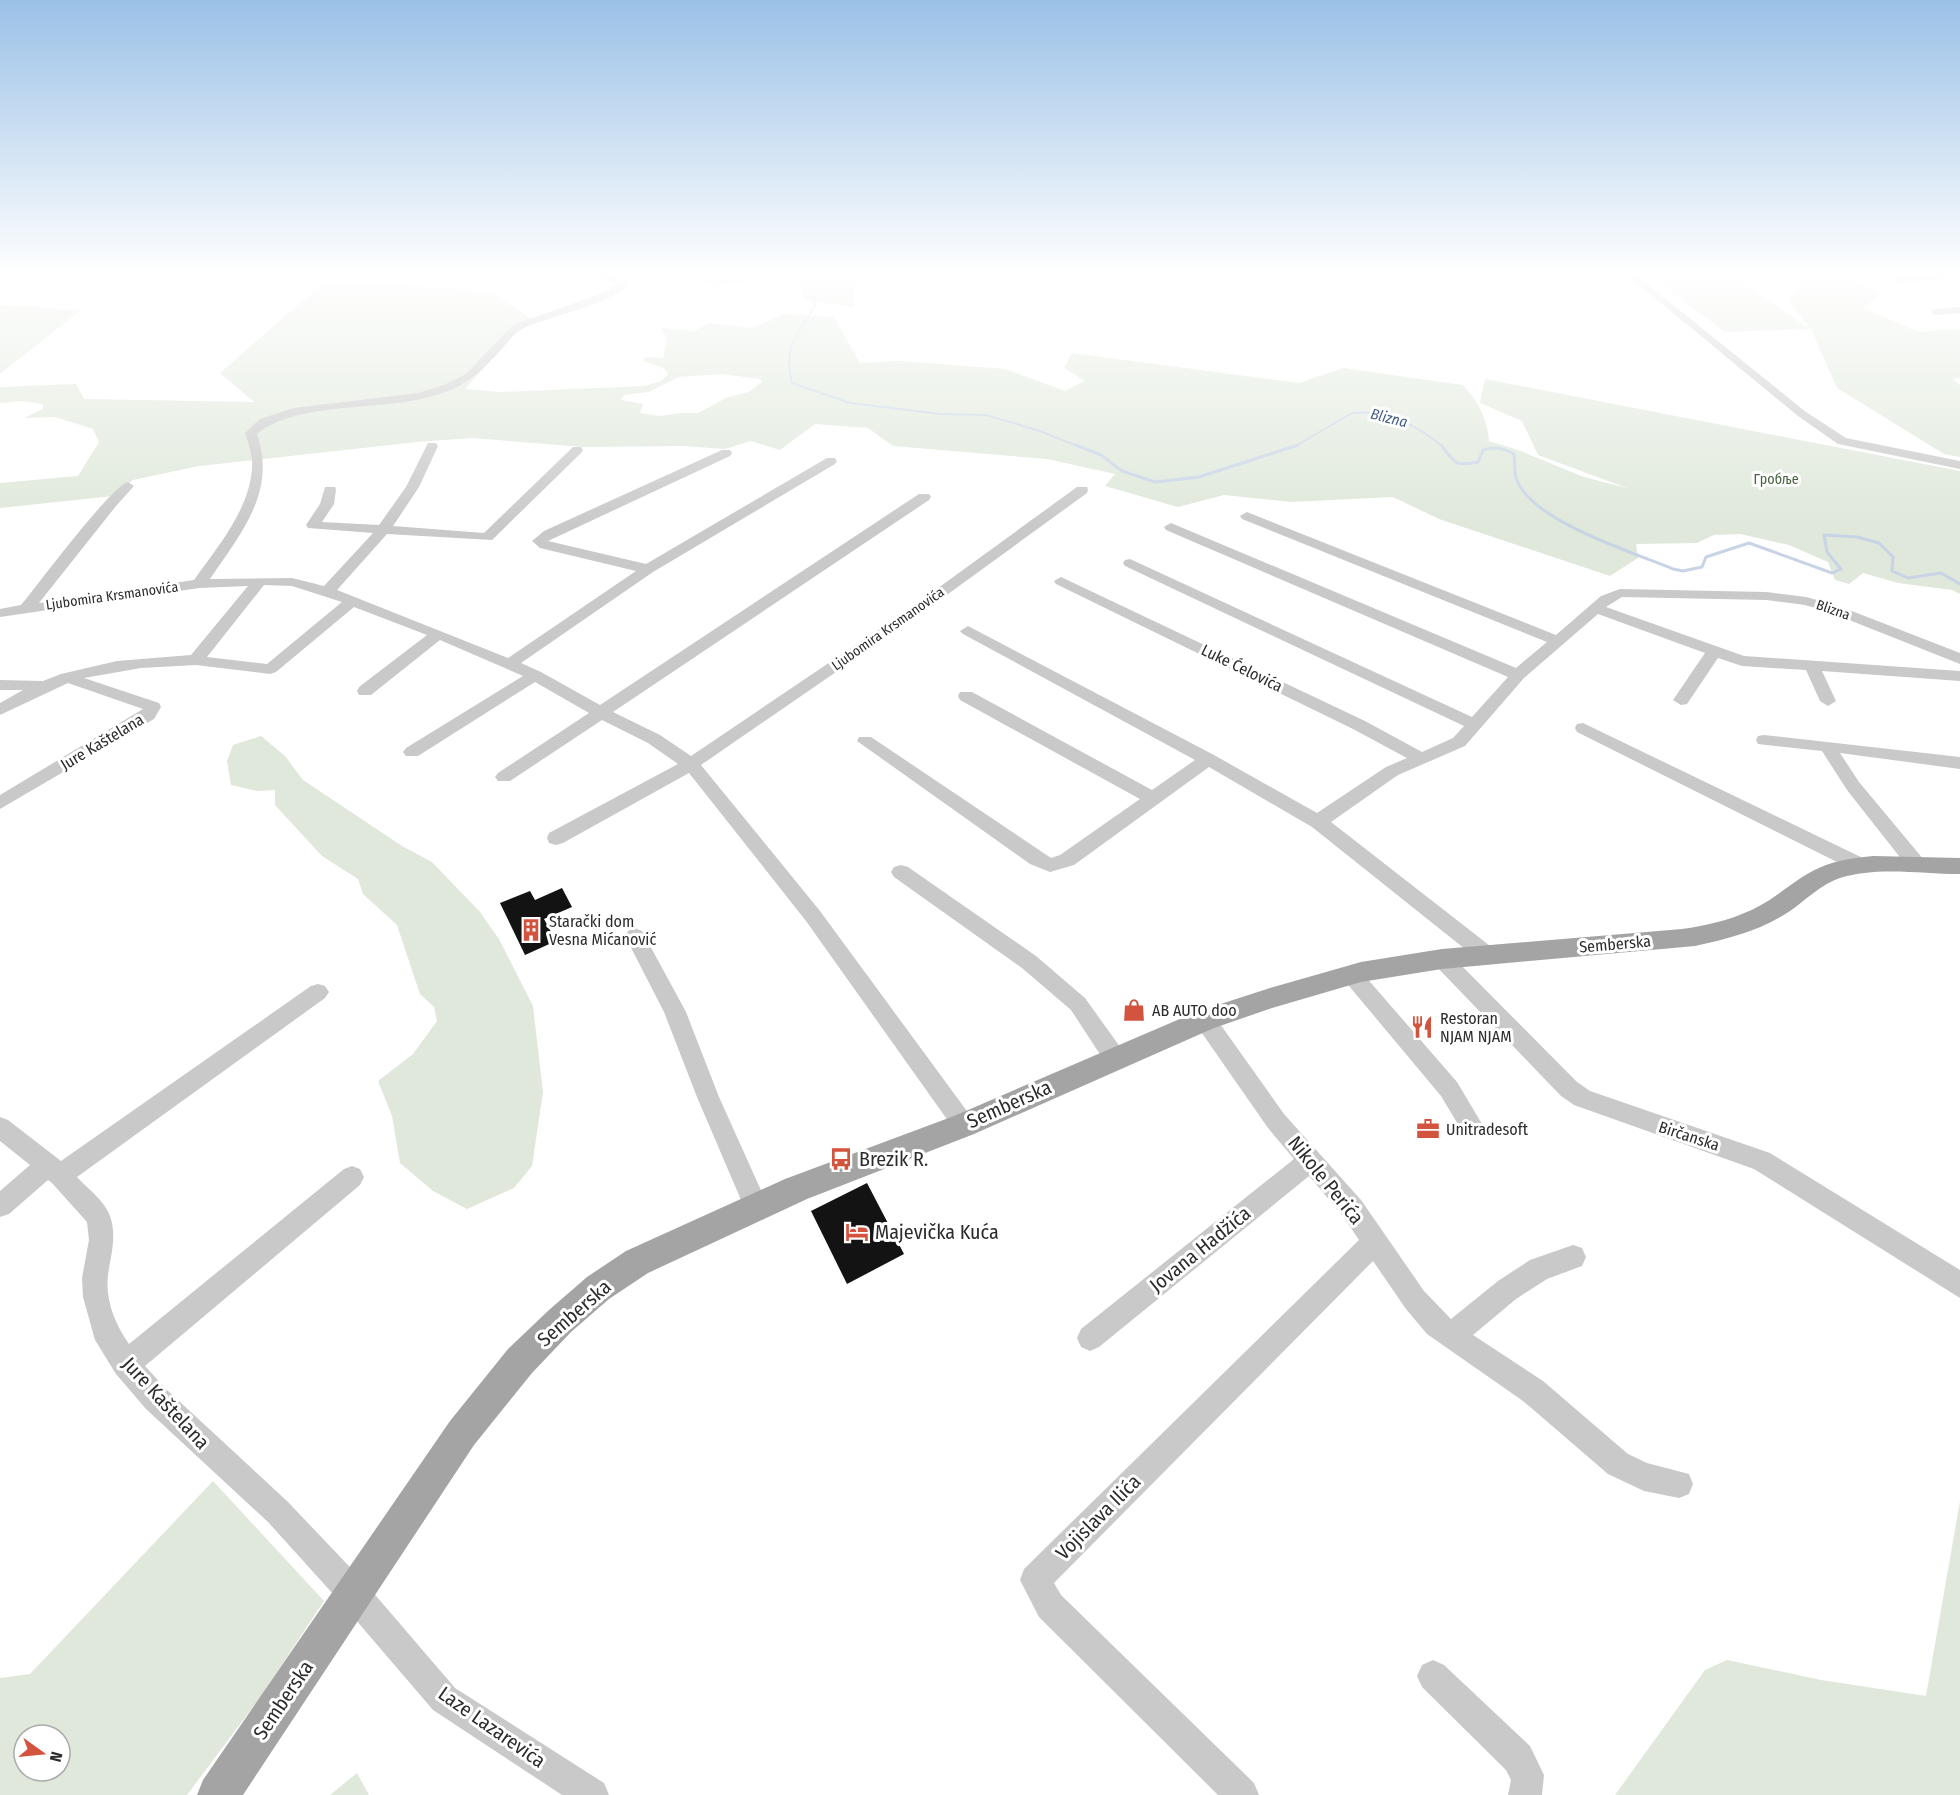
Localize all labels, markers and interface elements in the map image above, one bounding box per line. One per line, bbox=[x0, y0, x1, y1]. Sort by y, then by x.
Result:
water label: Blizna bbox=[1369, 405, 1410, 431]
park label: Гробље bbox=[1753, 471, 1799, 488]
street label: Ljubomira Krsmanovića bbox=[45, 578, 179, 614]
street label: Ljubomira Krsmanovića bbox=[828, 584, 948, 674]
street label: Blizna bbox=[1814, 596, 1852, 624]
street label: Luke Ćelovića bbox=[1198, 640, 1286, 696]
street label: Jure Kaštelana bbox=[57, 710, 147, 774]
place label: Starački dom Vesna Mićanović bbox=[549, 912, 656, 949]
building icon: Starački dom Vesna Mićanović bbox=[518, 917, 544, 943]
street label: Semberska bbox=[1578, 931, 1652, 957]
shop icon: AB AUTO doo bbox=[1121, 997, 1147, 1023]
place label: AB AUTO doo bbox=[1152, 1001, 1237, 1020]
place label: Restoran NJAM NJAM bbox=[1440, 1009, 1512, 1046]
restaurant icon: Restoran NJAM NJAM bbox=[1409, 1014, 1435, 1040]
street label: Semberska bbox=[963, 1075, 1055, 1133]
office icon: Unitradesoft bbox=[1415, 1116, 1441, 1142]
street label: Birčanska bbox=[1656, 1117, 1722, 1155]
place label: Unitradesoft bbox=[1446, 1120, 1529, 1139]
street label: Nikole Perića bbox=[1283, 1131, 1369, 1229]
bus stop icon: Brezik R. bbox=[828, 1146, 854, 1172]
place label: Brezik R. bbox=[859, 1147, 928, 1171]
street label: Jovana Hadžića bbox=[1145, 1201, 1255, 1297]
hotel icon: Majevička Kuća bbox=[844, 1219, 870, 1245]
place label: Majevička Kuća bbox=[875, 1220, 999, 1244]
street label: Semberska bbox=[532, 1274, 616, 1352]
street label: Jure Kaštelana bbox=[117, 1352, 215, 1454]
street label: Vojislava Ilića bbox=[1051, 1470, 1145, 1564]
street label: Semberska bbox=[248, 1656, 318, 1744]
street label: Laze Lazarevića bbox=[434, 1681, 550, 1773]
north arrow bbox=[12, 1723, 72, 1783]
text: N bbox=[46, 1750, 66, 1764]

